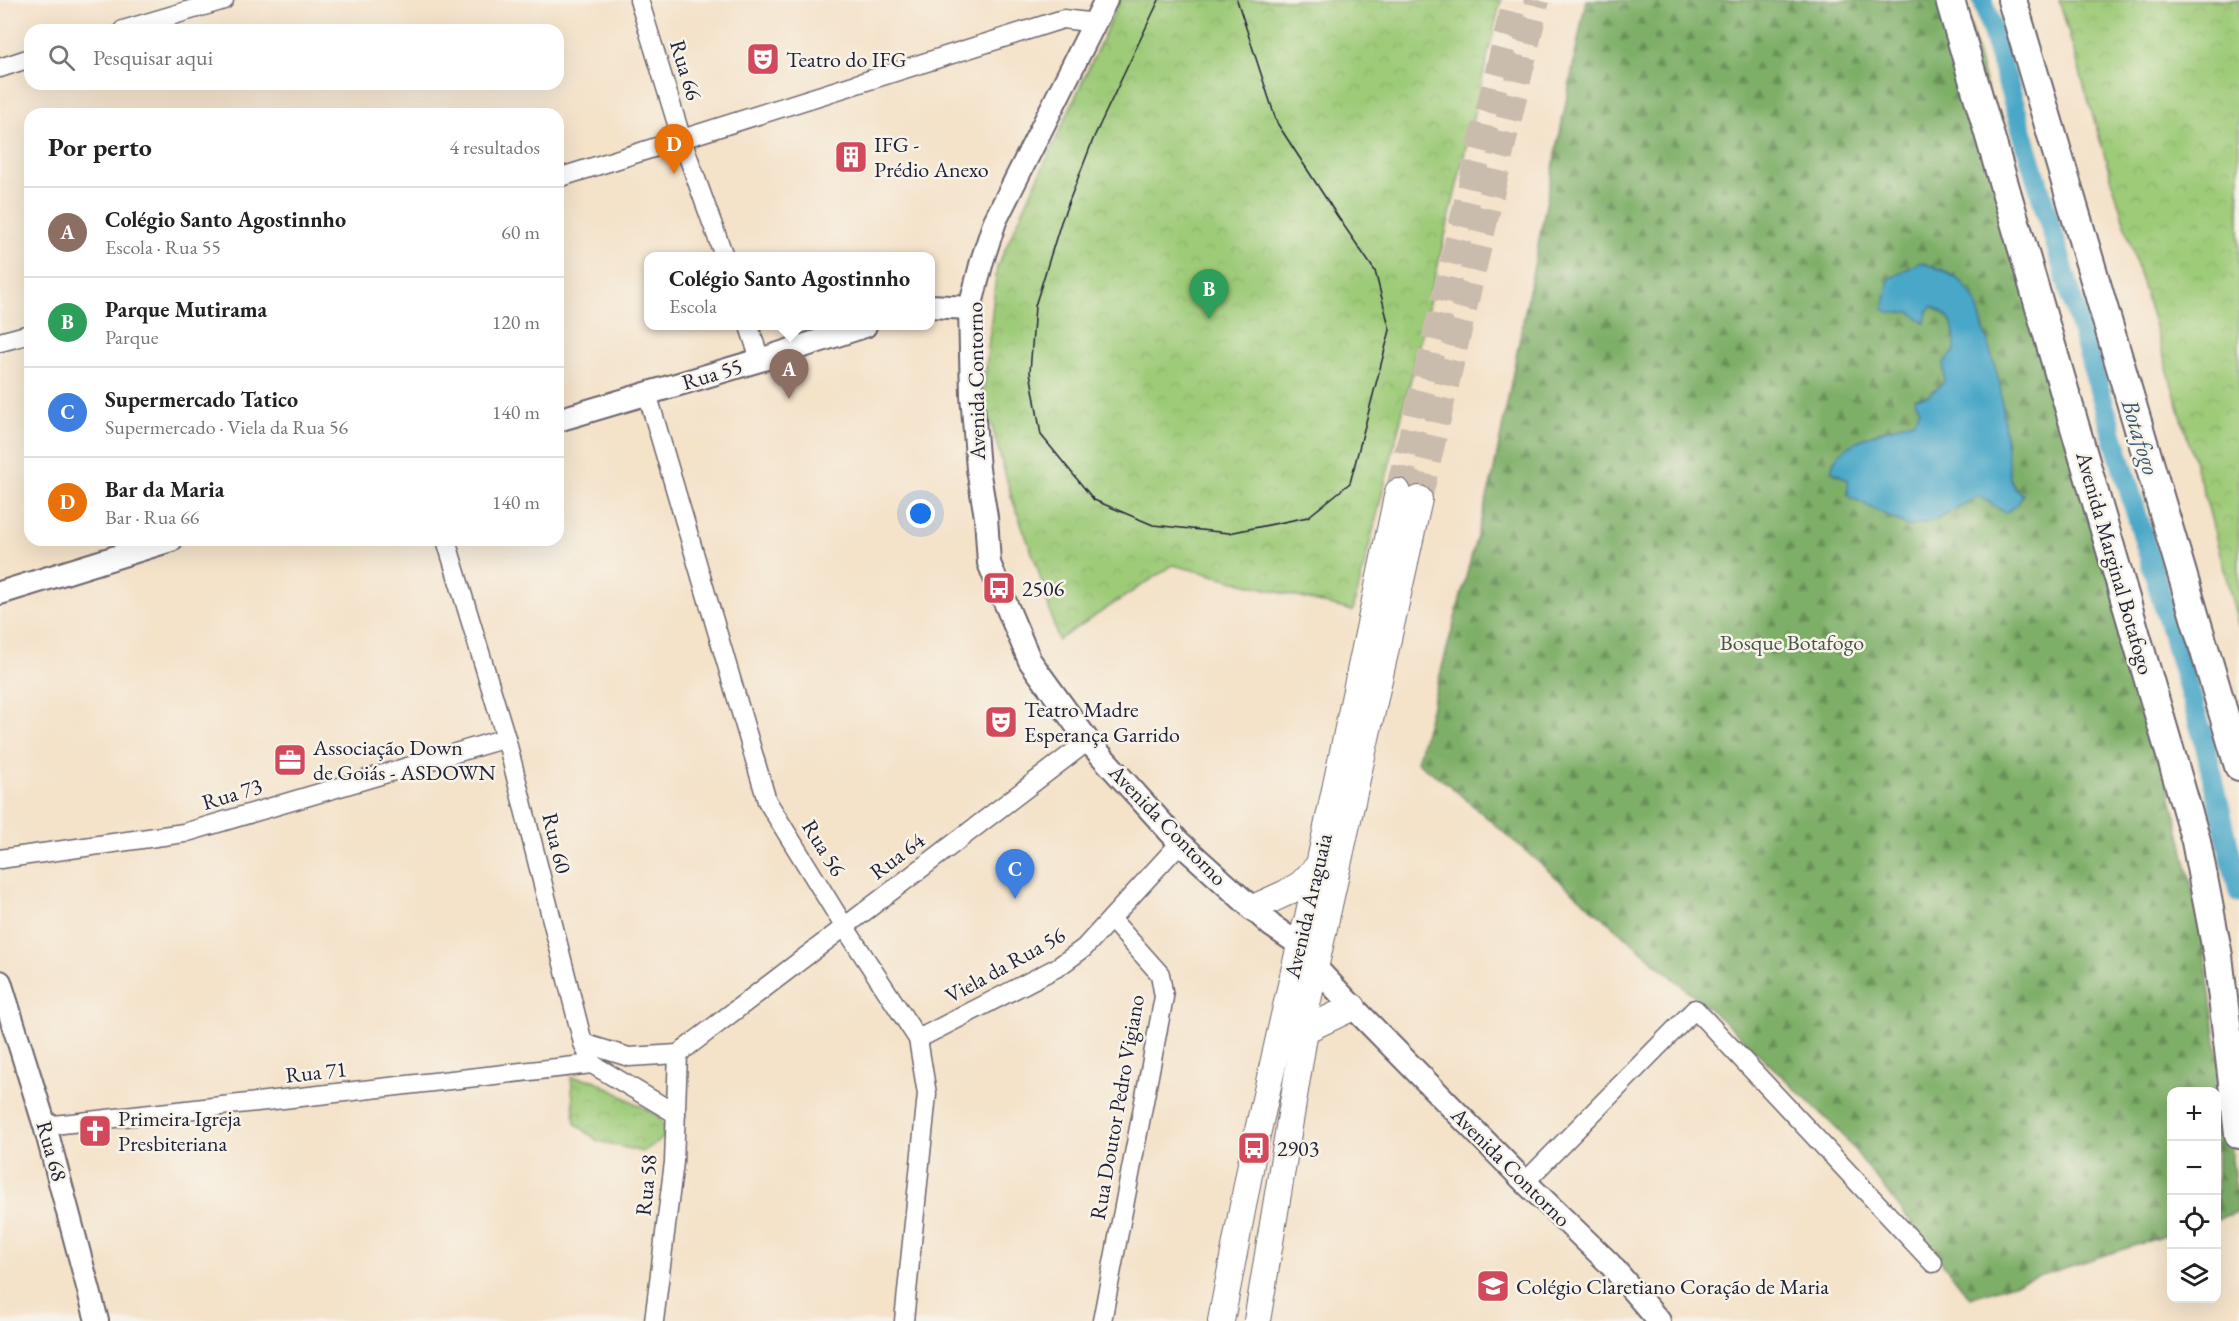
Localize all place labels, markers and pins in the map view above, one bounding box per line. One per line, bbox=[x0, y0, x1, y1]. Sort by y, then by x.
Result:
theatre icon: Teatro do IFG bbox=[745, 41, 781, 77]
place label: Teatro do IFG bbox=[786, 45, 907, 74]
pin: D bbox=[654, 124, 694, 174]
place label: IFG - Prédio Anexo bbox=[874, 130, 989, 184]
building icon: IFG - Prédio Anexo bbox=[833, 139, 869, 175]
pin: B bbox=[1190, 270, 1228, 319]
pin: A bbox=[770, 350, 808, 399]
bus stop icon: 2506 bbox=[981, 570, 1017, 606]
place label: 2506 bbox=[1022, 574, 1065, 603]
place label: Teatro Madre Esperança Garrido bbox=[1024, 695, 1180, 749]
theatre icon: Teatro Madre Esperança Garrido bbox=[983, 704, 1019, 740]
place label: Associação Down de Goiás - ASDOWN bbox=[312, 733, 496, 787]
office icon: Associação Down de Goiás - ASDOWN bbox=[272, 742, 308, 778]
pin: C bbox=[996, 850, 1034, 899]
place label: Primeira Igreja Presbiteriana bbox=[118, 1104, 241, 1158]
church icon: Primeira Igreja Presbiteriana bbox=[77, 1113, 113, 1149]
bus stop icon: 2903 bbox=[1236, 1130, 1272, 1166]
place label: 2903 bbox=[1277, 1134, 1319, 1163]
school or university icon: Colégio Claretiano Coração de Maria bbox=[1475, 1268, 1511, 1304]
place label: Colégio Claretiano Coração de Maria bbox=[1516, 1272, 1829, 1301]

